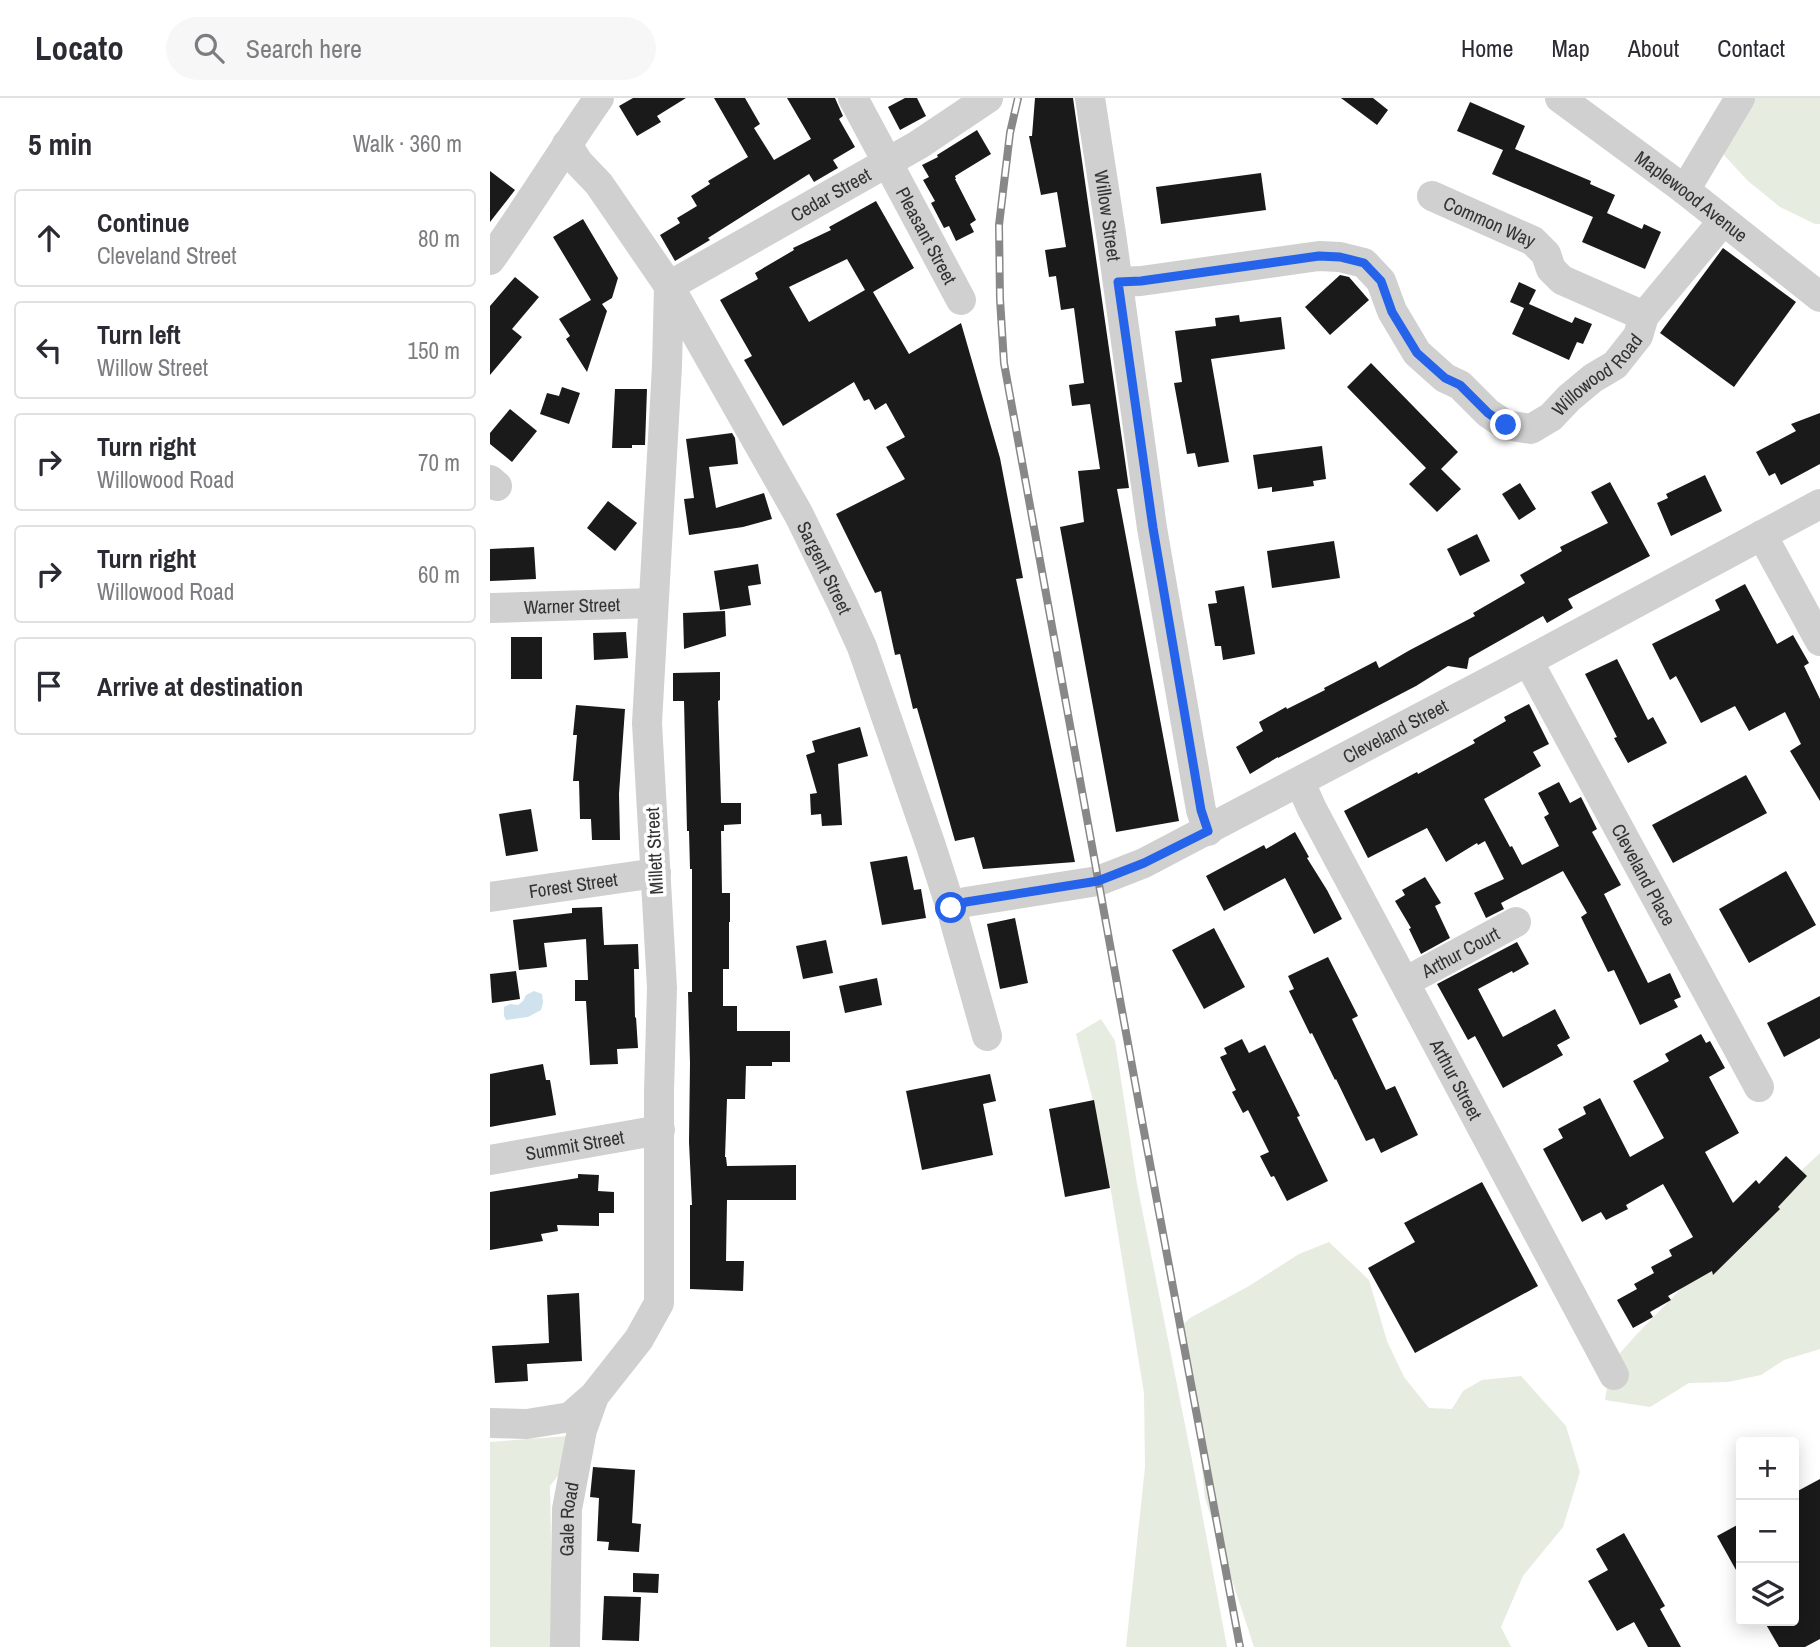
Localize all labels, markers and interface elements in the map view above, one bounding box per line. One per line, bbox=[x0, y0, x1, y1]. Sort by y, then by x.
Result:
search box bbox=[166, 17, 656, 80]
text: Locato bbox=[35, 26, 124, 70]
icon: search bbox=[190, 29, 228, 67]
text: Search here bbox=[246, 31, 362, 66]
text: Home bbox=[1461, 32, 1513, 64]
text: Map bbox=[1551, 32, 1590, 64]
text: About bbox=[1628, 32, 1679, 64]
text: Contact bbox=[1717, 32, 1785, 64]
text: 5 min bbox=[28, 124, 92, 164]
text: Walk · 360 m bbox=[353, 128, 462, 159]
street label: Maplewood Avenue bbox=[1630, 144, 1753, 248]
street label: Cedar Street bbox=[786, 161, 876, 228]
street label: Willow Street bbox=[1088, 168, 1128, 264]
street label: Pleasant Street bbox=[890, 182, 963, 289]
street label: Common Way bbox=[1439, 190, 1540, 254]
text: Continue bbox=[97, 205, 189, 240]
icon: ahead bbox=[30, 219, 68, 257]
text: 80 m bbox=[418, 223, 460, 254]
text: Cleveland Street bbox=[97, 240, 236, 271]
text: Turn left bbox=[97, 317, 181, 352]
street label: Willowood Road bbox=[1546, 328, 1648, 421]
icon: left bbox=[30, 331, 68, 369]
text: 150 m bbox=[408, 335, 460, 366]
text: Willow Street bbox=[97, 352, 208, 383]
route end bbox=[1490, 409, 1521, 440]
text: Turn right bbox=[97, 429, 196, 464]
icon: right bbox=[30, 443, 68, 481]
text: 70 m bbox=[418, 447, 460, 478]
text: Willowood Road bbox=[97, 464, 234, 495]
street label: Sargent Street bbox=[791, 517, 859, 619]
text: Turn right bbox=[97, 541, 196, 576]
icon: right bbox=[30, 555, 68, 593]
text: 60 m bbox=[418, 559, 460, 590]
text: Willowood Road bbox=[97, 576, 234, 607]
street label: Warner Street bbox=[523, 591, 621, 620]
icon: arrive bbox=[30, 667, 68, 705]
text: Arrive at destination bbox=[97, 669, 303, 704]
street label: Cleveland Street bbox=[1338, 692, 1453, 769]
street label: Millett Street bbox=[639, 806, 669, 895]
street label: Cleveland Place bbox=[1606, 819, 1682, 930]
street label: Forest Street bbox=[527, 866, 620, 904]
route start bbox=[935, 892, 966, 923]
street label: Arthur Court bbox=[1416, 920, 1505, 984]
street label: Arthur Street bbox=[1424, 1033, 1489, 1125]
street label: Summit Street bbox=[523, 1123, 627, 1167]
map controls bbox=[1736, 1437, 1799, 1626]
button: + bbox=[1736, 1437, 1799, 1500]
street label: Gale Road bbox=[553, 1480, 585, 1556]
button: − bbox=[1736, 1500, 1799, 1563]
button: layers bbox=[1736, 1563, 1799, 1626]

